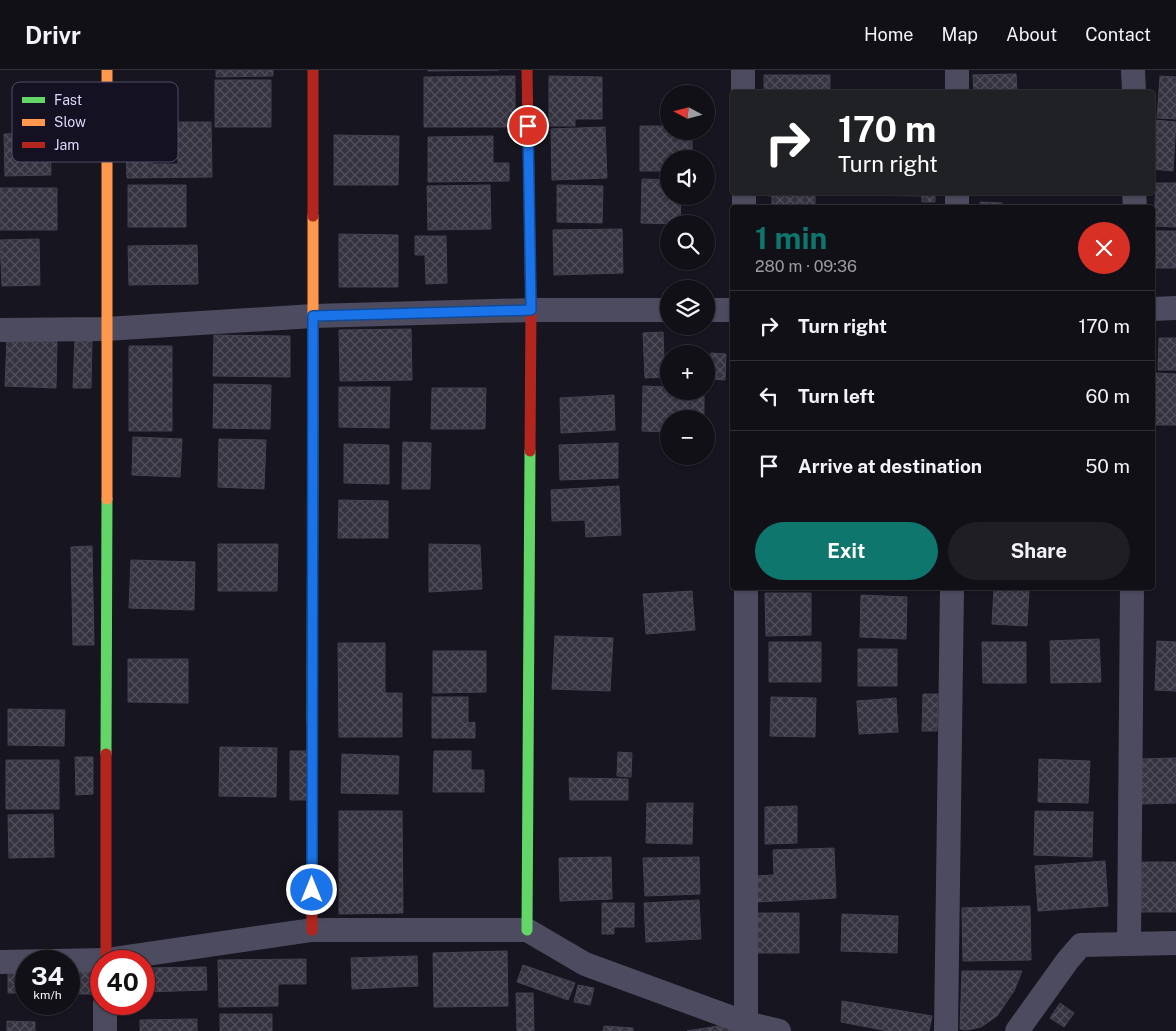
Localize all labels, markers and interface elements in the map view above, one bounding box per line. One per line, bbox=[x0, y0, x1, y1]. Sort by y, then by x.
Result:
text: Drivr bbox=[25, 21, 81, 49]
text: Home bbox=[864, 24, 914, 45]
text: Map bbox=[942, 24, 978, 45]
text: About bbox=[1006, 24, 1057, 45]
text: Contact bbox=[1085, 24, 1151, 45]
legend bbox=[12, 82, 178, 162]
north arrow bbox=[660, 85, 715, 140]
map controls bbox=[660, 85, 715, 465]
text: Fast bbox=[54, 92, 82, 108]
pin bbox=[507, 105, 549, 147]
text: 170 m bbox=[838, 109, 936, 150]
icon: right bbox=[755, 110, 820, 175]
icon: arrive bbox=[514, 112, 542, 140]
text: Slow bbox=[54, 114, 86, 130]
text: Jam bbox=[54, 137, 79, 153]
button: sound bbox=[660, 150, 715, 205]
text: Turn right bbox=[838, 151, 938, 177]
button: search bbox=[660, 215, 715, 270]
text: 1 min bbox=[755, 220, 827, 256]
button: close bbox=[1078, 222, 1130, 274]
text: 280 m · 09:36 bbox=[755, 257, 857, 276]
button: layers bbox=[660, 280, 715, 335]
icon: right bbox=[755, 312, 783, 340]
text: Turn right bbox=[798, 315, 887, 337]
text: 170 m bbox=[1079, 315, 1130, 337]
button: + bbox=[660, 345, 715, 400]
icon: left bbox=[755, 382, 783, 410]
text: Turn left bbox=[798, 385, 875, 407]
text: 60 m bbox=[1086, 385, 1130, 407]
button: − bbox=[660, 410, 715, 465]
icon: arrive bbox=[755, 452, 783, 480]
text: Arrive at destination bbox=[798, 455, 982, 477]
text: 50 m bbox=[1085, 455, 1130, 477]
button: Exit bbox=[755, 522, 938, 580]
button: Share bbox=[948, 522, 1130, 580]
position arrow bbox=[285, 863, 337, 915]
speed limit sign: 40 bbox=[90, 950, 155, 1015]
text: 34 bbox=[31, 961, 64, 991]
text: km/h bbox=[33, 988, 62, 1002]

